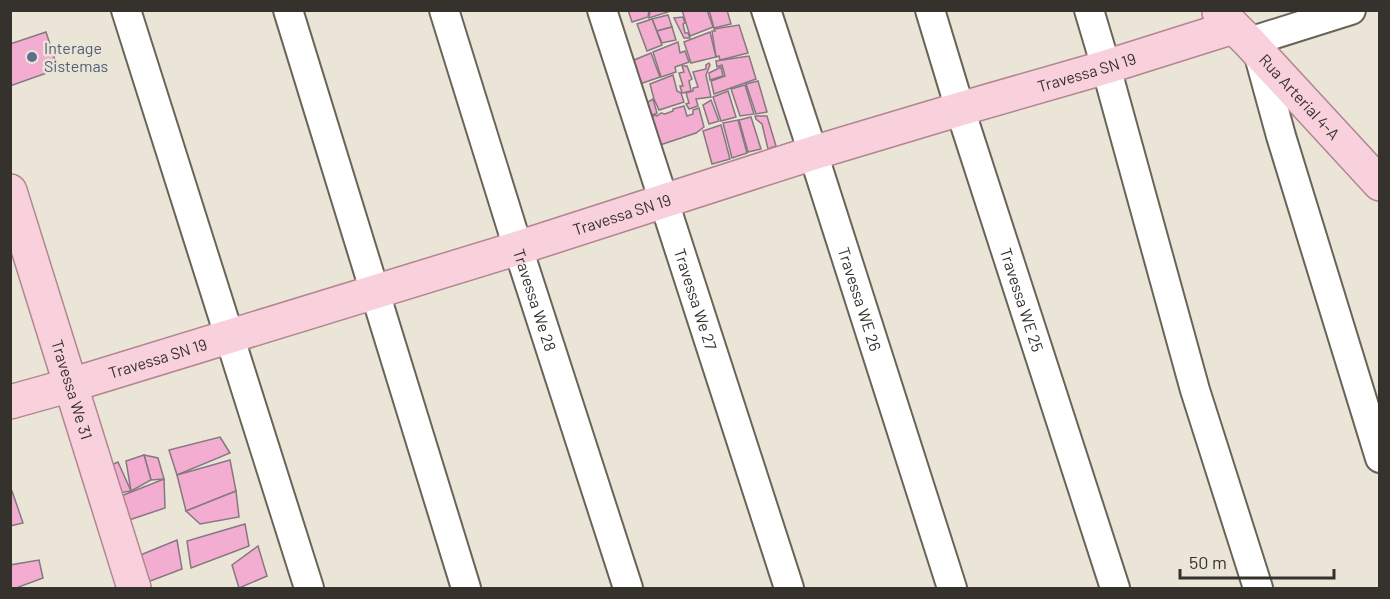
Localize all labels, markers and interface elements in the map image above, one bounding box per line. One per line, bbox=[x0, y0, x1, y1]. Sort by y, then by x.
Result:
place label: Interage Sistemas bbox=[44, 38, 108, 75]
street label: Travessa SN 19 bbox=[1035, 48, 1138, 95]
marker: Interage Sistemas bbox=[25, 50, 39, 64]
street label: Rua Arterial 4-A bbox=[1256, 50, 1344, 143]
street label: Travessa SN 19 bbox=[570, 189, 673, 239]
street label: Travessa WE 26 bbox=[835, 245, 886, 353]
street label: Travessa WE 25 bbox=[997, 245, 1048, 354]
street label: Travessa We 28 bbox=[510, 246, 561, 353]
street label: Travessa We 27 bbox=[671, 246, 721, 353]
street label: Travessa SN 19 bbox=[106, 334, 209, 382]
street label: Travessa We 31 bbox=[48, 337, 97, 441]
scale bar bbox=[1180, 542, 1334, 580]
text: 50 m bbox=[1189, 551, 1227, 573]

